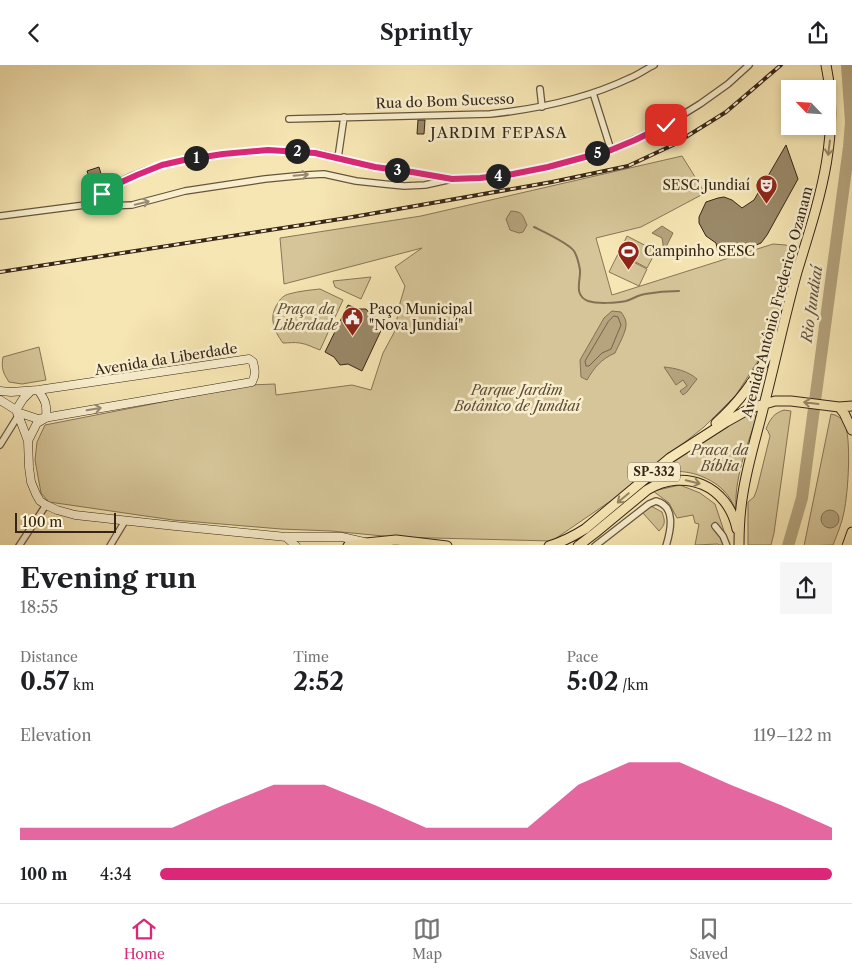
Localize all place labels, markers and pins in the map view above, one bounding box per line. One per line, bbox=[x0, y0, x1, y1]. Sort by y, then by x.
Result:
pin bbox=[645, 104, 687, 146]
pin: 2 bbox=[284, 139, 310, 163]
pin: 5 bbox=[584, 141, 610, 165]
pin: 1 bbox=[184, 145, 208, 171]
pin: 3 bbox=[384, 157, 410, 183]
pin: 4 bbox=[486, 163, 510, 189]
pin bbox=[81, 173, 123, 215]
theatre icon: SESC Jundiaí bbox=[754, 173, 778, 204]
place label: SESC Jundiaí bbox=[662, 176, 750, 194]
sports icon: Campinho SESC bbox=[616, 239, 640, 270]
place label: Campinho SESC bbox=[644, 242, 755, 260]
place label: Paço Municipal "Nova Jundiaí" bbox=[369, 300, 473, 334]
public building icon: Paço Municipal "Nova Jundiaí" bbox=[341, 305, 365, 336]

